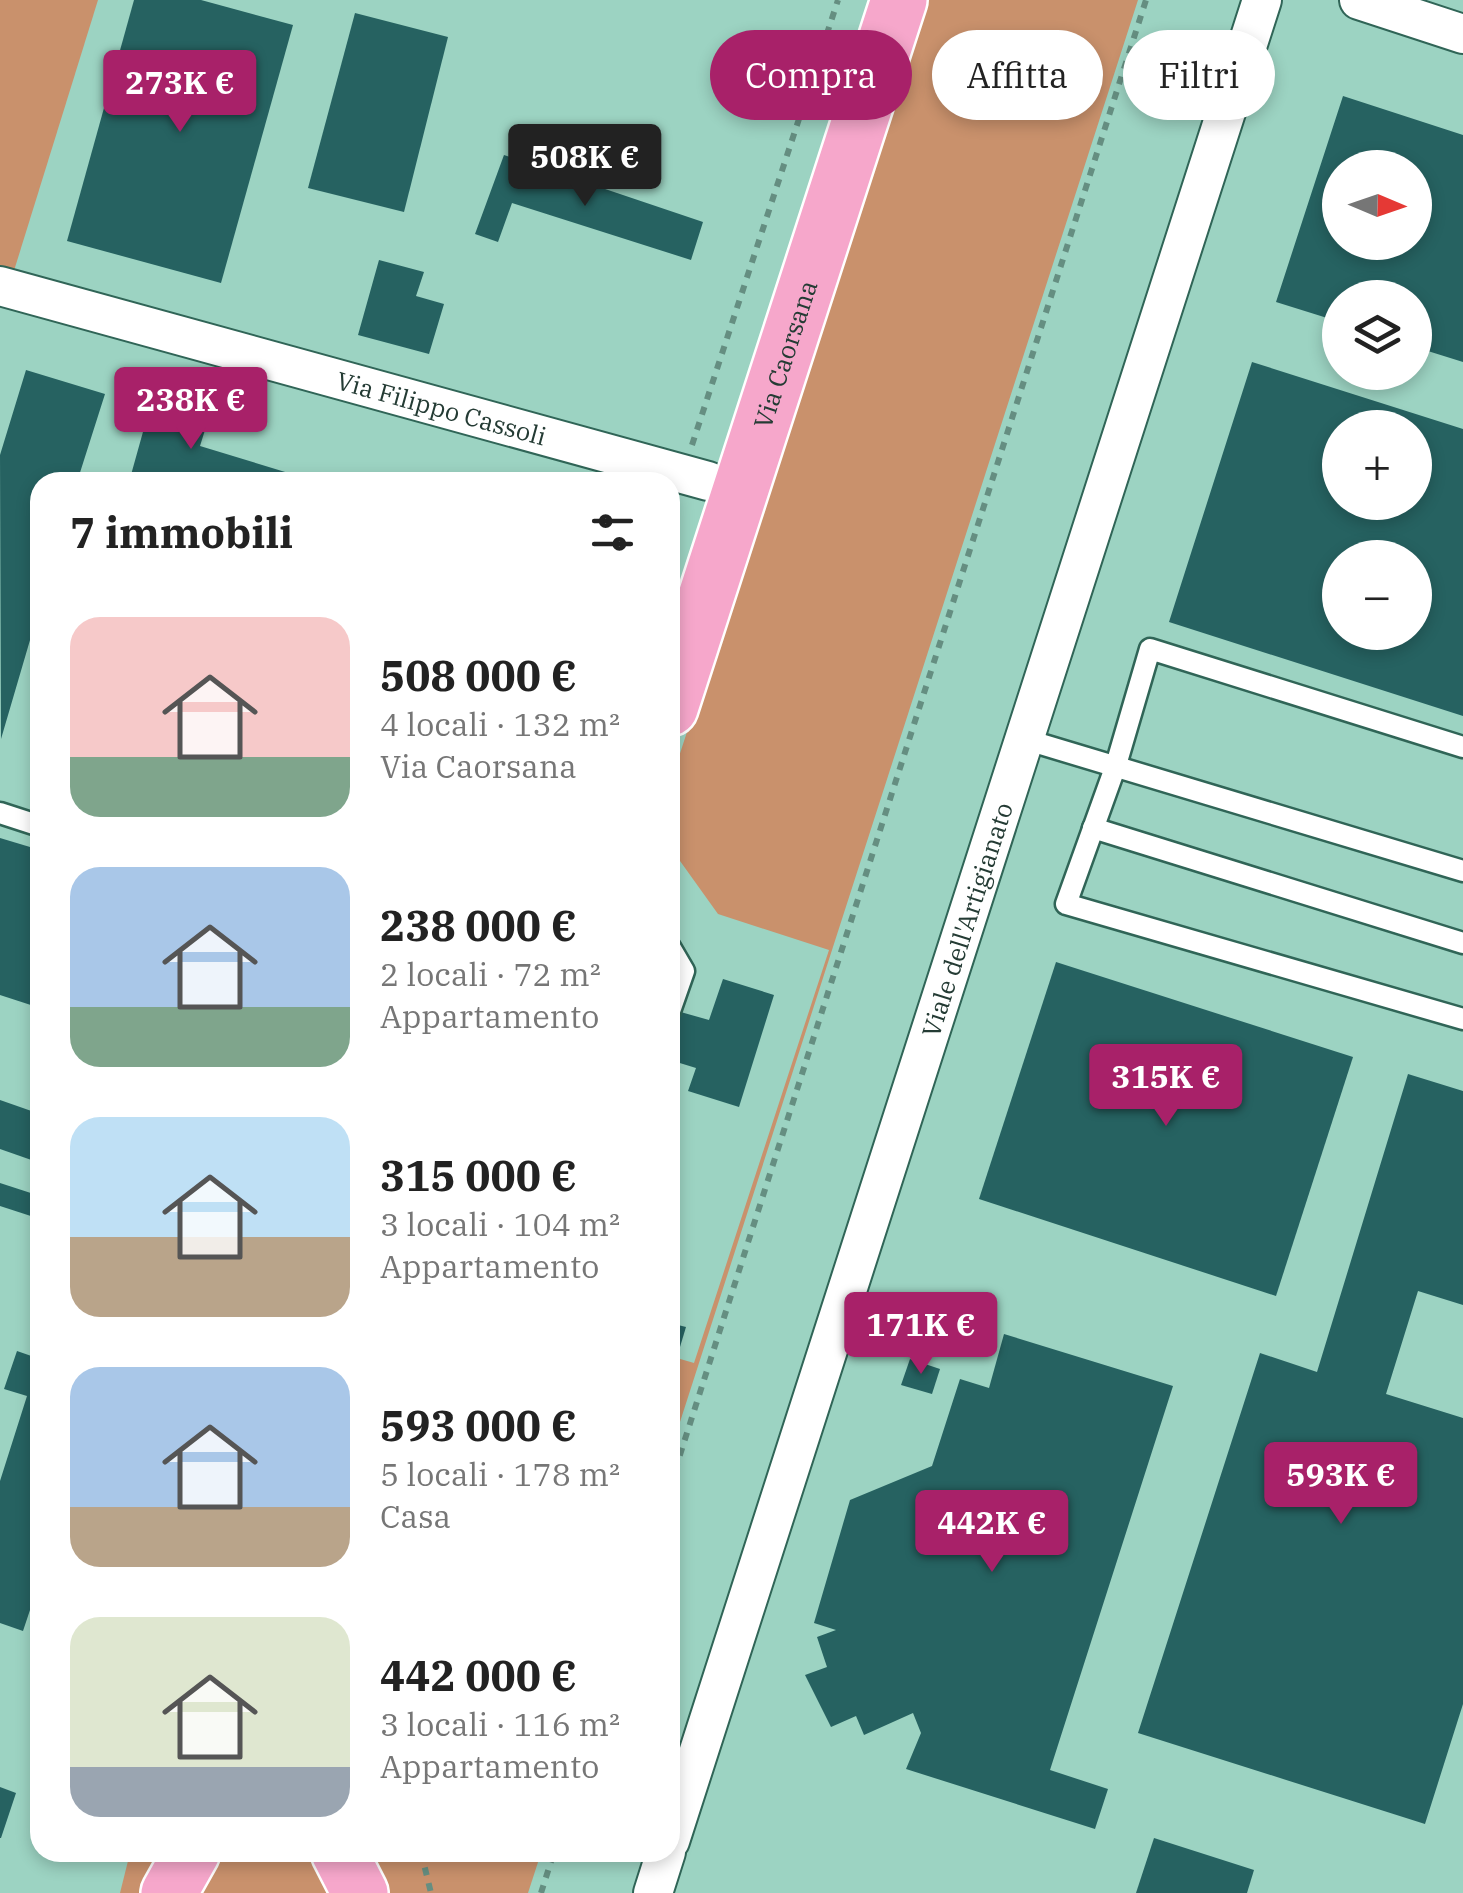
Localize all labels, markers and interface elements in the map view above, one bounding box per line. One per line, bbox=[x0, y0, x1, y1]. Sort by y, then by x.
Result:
chip: Compra bbox=[710, 30, 912, 120]
chip: Affitta bbox=[932, 30, 1103, 120]
chip: Filtri bbox=[1123, 30, 1275, 120]
pin: 273K € bbox=[99, 50, 261, 135]
text: 273K € bbox=[125, 61, 235, 103]
pin: 508K € bbox=[504, 124, 666, 209]
text: 508K € bbox=[530, 135, 640, 177]
north arrow bbox=[1322, 150, 1432, 260]
map controls bbox=[1322, 150, 1432, 650]
street label: Via Caorsana bbox=[745, 276, 824, 432]
button: layers bbox=[1322, 280, 1432, 390]
street label: Via Filippo Cassoli bbox=[333, 363, 550, 452]
pin: 238K € bbox=[110, 367, 272, 452]
text: 238K € bbox=[136, 378, 246, 420]
button: + bbox=[1322, 410, 1432, 520]
text: 7 immobili bbox=[70, 505, 293, 560]
icon: filters bbox=[585, 505, 640, 560]
button: − bbox=[1322, 540, 1432, 650]
text: 508 000 € bbox=[380, 648, 577, 703]
icon: home bbox=[150, 657, 270, 777]
text: 4 locali · 132 m² bbox=[380, 703, 620, 745]
text: Via Caorsana bbox=[380, 745, 577, 787]
street label: Viale dell'Artigianato bbox=[913, 798, 1019, 1041]
text: 238 000 € bbox=[380, 898, 577, 953]
icon: home bbox=[150, 907, 270, 1027]
text: 2 locali · 72 m² bbox=[380, 953, 601, 995]
text: Appartamento bbox=[380, 995, 599, 1037]
pin: 315K € bbox=[1085, 1044, 1247, 1129]
text: 315K € bbox=[1111, 1055, 1221, 1097]
text: 315 000 € bbox=[380, 1148, 577, 1203]
icon: home bbox=[150, 1157, 270, 1277]
text: 3 locali · 104 m² bbox=[380, 1203, 620, 1245]
text: Appartamento bbox=[380, 1245, 599, 1287]
pin: 171K € bbox=[840, 1292, 1002, 1377]
text: 171K € bbox=[866, 1303, 976, 1345]
text: 593 000 € bbox=[380, 1398, 577, 1453]
icon: home bbox=[150, 1407, 270, 1527]
pin: 593K € bbox=[1260, 1442, 1422, 1527]
text: 5 locali · 178 m² bbox=[380, 1453, 620, 1495]
text: 593K € bbox=[1286, 1453, 1396, 1495]
pin: 442K € bbox=[911, 1490, 1073, 1575]
text: Casa bbox=[380, 1495, 451, 1537]
text: 442K € bbox=[937, 1501, 1047, 1543]
text: 442 000 € bbox=[380, 1648, 577, 1703]
icon: home bbox=[150, 1657, 270, 1777]
text: 3 locali · 116 m² bbox=[380, 1703, 620, 1745]
text: Appartamento bbox=[380, 1745, 599, 1787]

